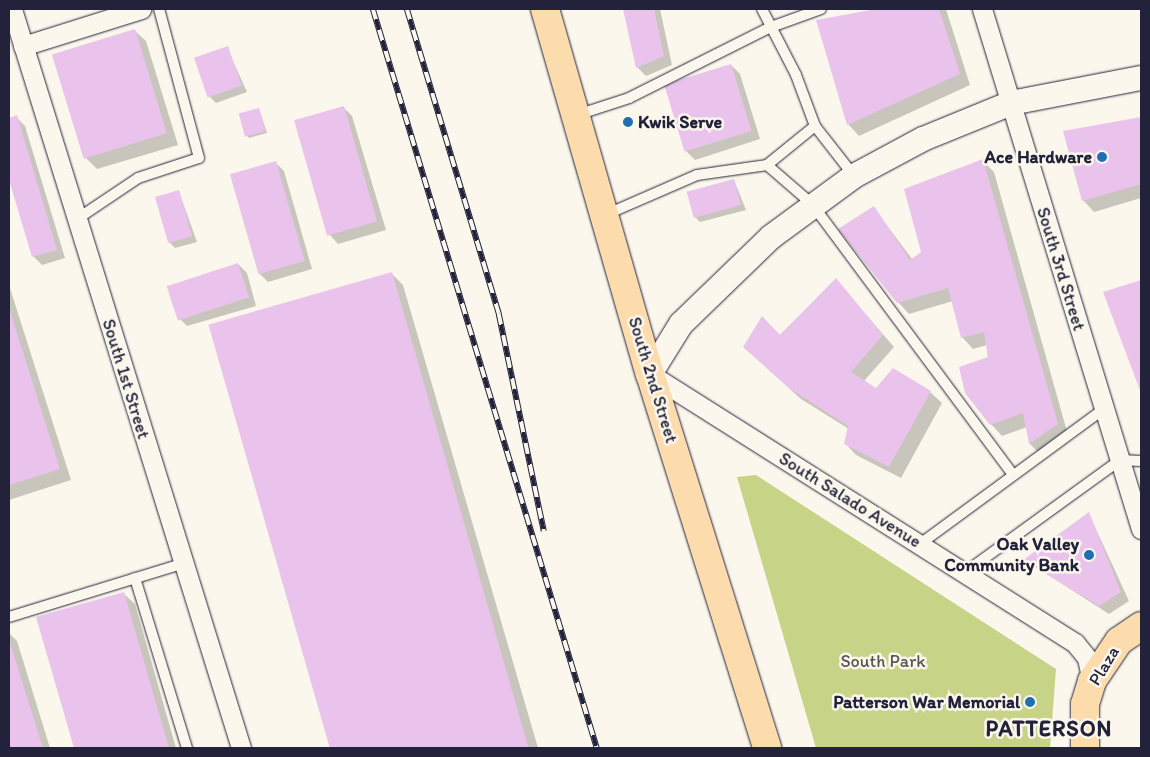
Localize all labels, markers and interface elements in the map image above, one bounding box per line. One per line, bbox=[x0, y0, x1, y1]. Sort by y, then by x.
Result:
place label: Kwik Serve bbox=[638, 111, 722, 133]
marker: Kwik Serve bbox=[622, 116, 634, 128]
place label: Ace Hardware bbox=[984, 146, 1092, 168]
marker: Ace Hardware bbox=[1096, 151, 1108, 163]
street label: South 3rd Street bbox=[1032, 205, 1090, 333]
street label: South 2nd Street bbox=[624, 315, 682, 445]
street label: South 1st Street bbox=[98, 317, 154, 441]
street label: South Salado Avenue bbox=[776, 448, 924, 552]
place label: Oak Valley Community Bank bbox=[944, 534, 1079, 576]
marker: Oak Valley Community Bank bbox=[1083, 549, 1095, 561]
street label: Plaza bbox=[1084, 643, 1124, 689]
park label: South Park bbox=[841, 650, 925, 672]
place label: Patterson War Memorial bbox=[833, 691, 1020, 713]
marker: Patterson War Memorial bbox=[1024, 696, 1036, 708]
district label: PATTERSON bbox=[984, 716, 1114, 742]

